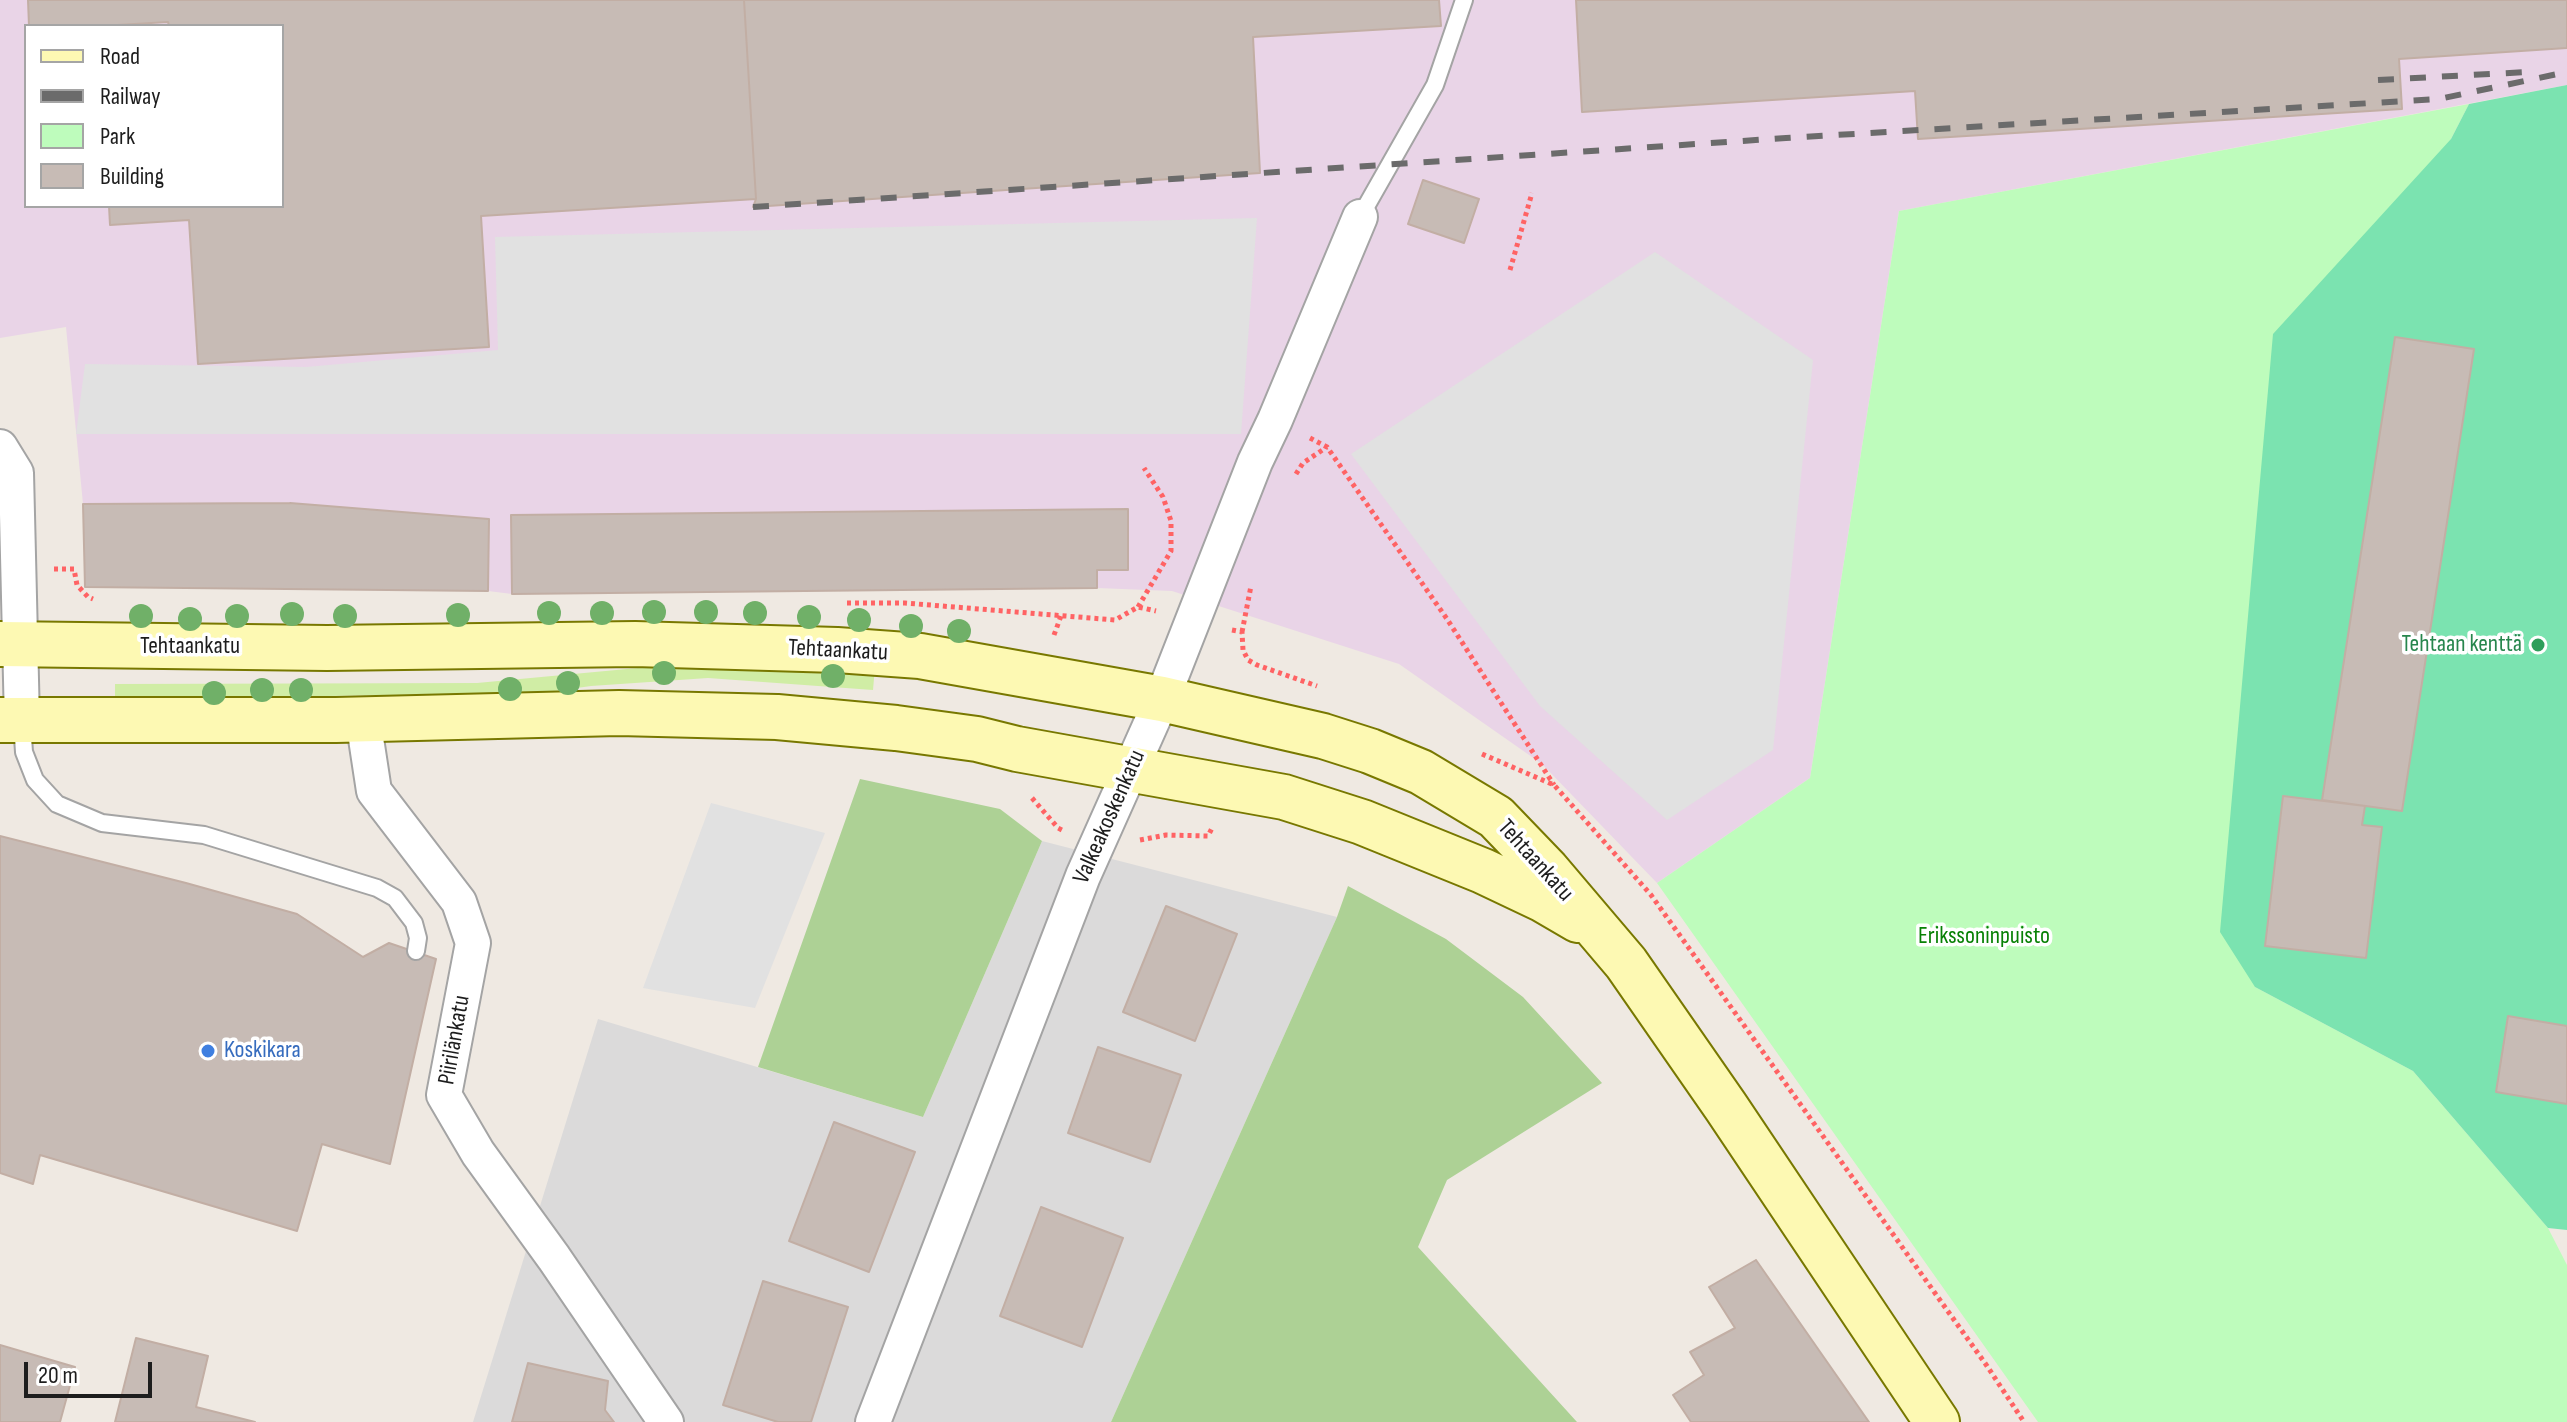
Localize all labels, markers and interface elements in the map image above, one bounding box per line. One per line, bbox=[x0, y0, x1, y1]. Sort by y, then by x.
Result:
legend bbox=[24, 24, 284, 208]
text: Road bbox=[100, 42, 140, 71]
text: Railway bbox=[100, 82, 160, 111]
text: Park bbox=[100, 122, 135, 151]
text: Building bbox=[100, 162, 164, 191]
place label: Tehtaan kenttä bbox=[2401, 631, 2522, 659]
street label: Tehtaankatu bbox=[140, 633, 240, 661]
street label: Tehtaankatu bbox=[787, 634, 889, 668]
marker: Tehtaan kenttä bbox=[2529, 636, 2547, 654]
street label: Valkeakoskenkatu bbox=[1068, 746, 1152, 888]
street label: Tehtaankatu bbox=[1491, 814, 1579, 908]
park label: Erikssoninpuisto bbox=[1918, 923, 2050, 951]
street label: Piirilänkatu bbox=[433, 993, 477, 1087]
place label: Koskikara bbox=[224, 1037, 301, 1065]
marker: Koskikara bbox=[199, 1042, 217, 1060]
scale bar bbox=[28, 1346, 156, 1396]
text: 20 m bbox=[38, 1361, 78, 1390]

